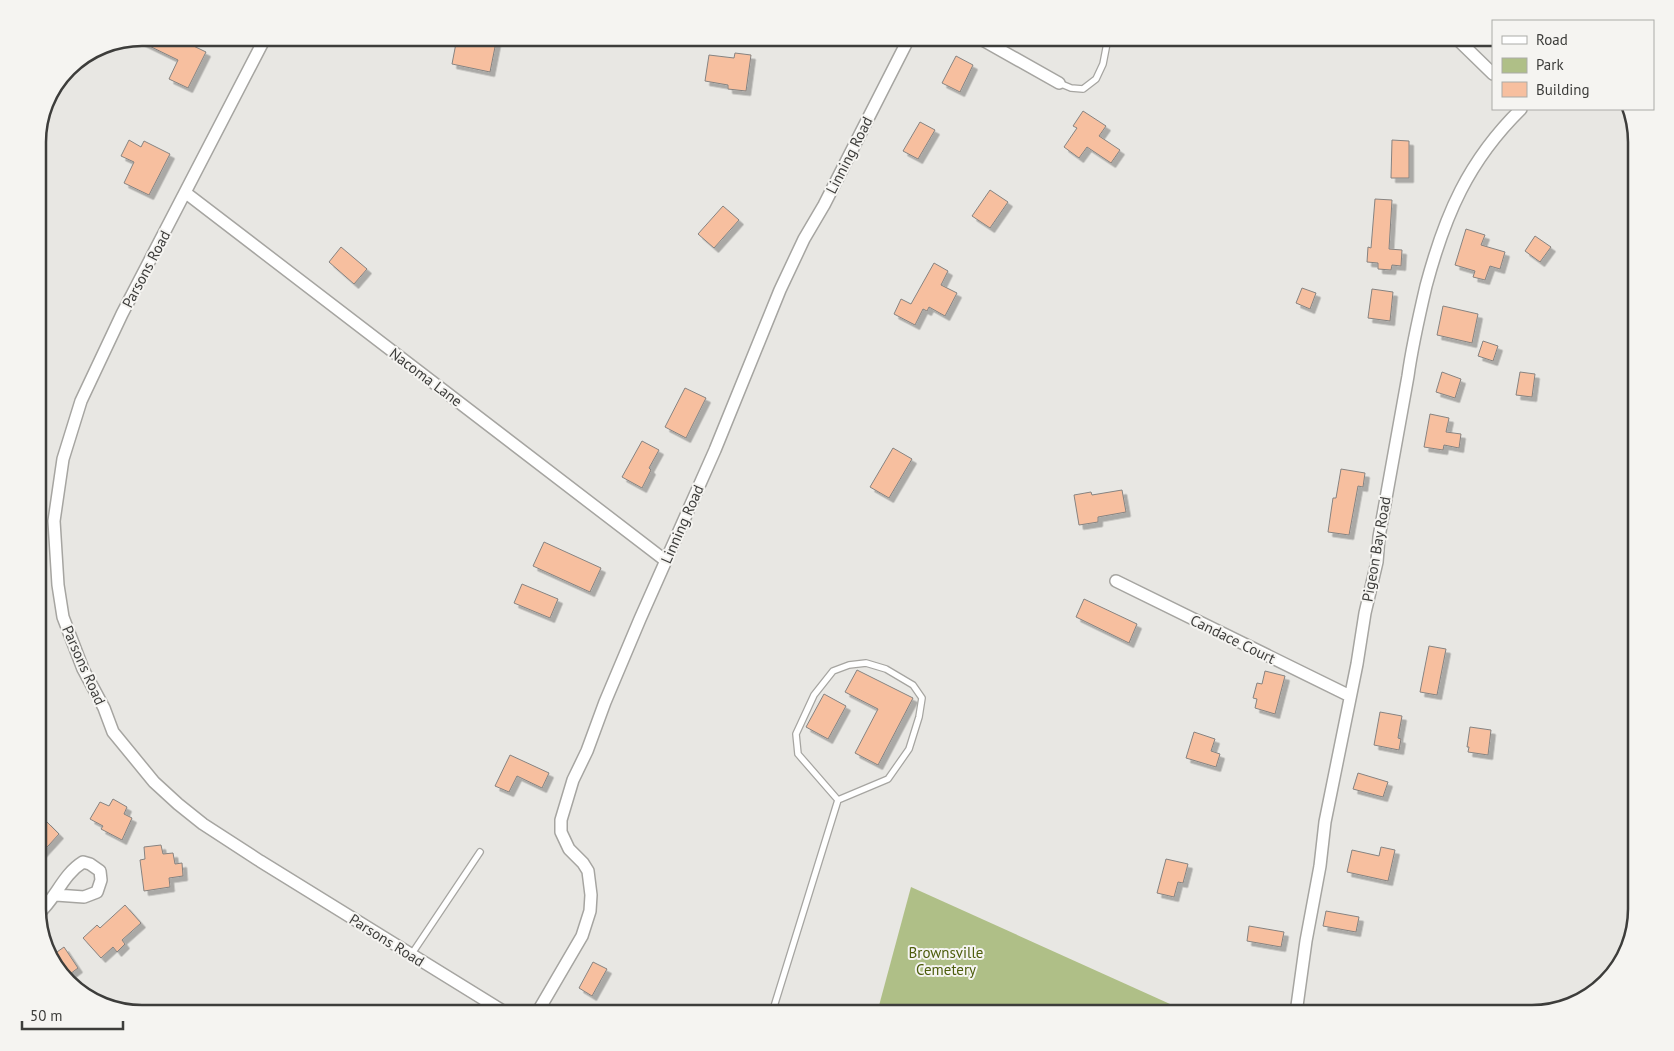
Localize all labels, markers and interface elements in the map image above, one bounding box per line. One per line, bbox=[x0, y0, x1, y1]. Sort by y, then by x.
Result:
legend bbox=[1492, 20, 1654, 110]
text: Road bbox=[1536, 30, 1568, 49]
text: Park bbox=[1536, 55, 1564, 74]
text: Building bbox=[1536, 80, 1590, 99]
street label: Linning Road bbox=[821, 113, 877, 197]
street label: Parsons Road bbox=[118, 227, 174, 311]
street label: Nacoma Lane bbox=[386, 343, 466, 411]
street label: Linning Road bbox=[656, 482, 708, 566]
street label: Pigeon Bay Road bbox=[1357, 495, 1395, 603]
street label: Candace Court bbox=[1187, 610, 1279, 668]
street label: Parsons Road bbox=[58, 622, 110, 708]
street label: Parsons Road bbox=[346, 909, 428, 971]
park label: Brownsville Cemetery bbox=[909, 943, 983, 979]
scale bar bbox=[22, 998, 124, 1030]
text: 50 m bbox=[30, 1006, 63, 1025]

